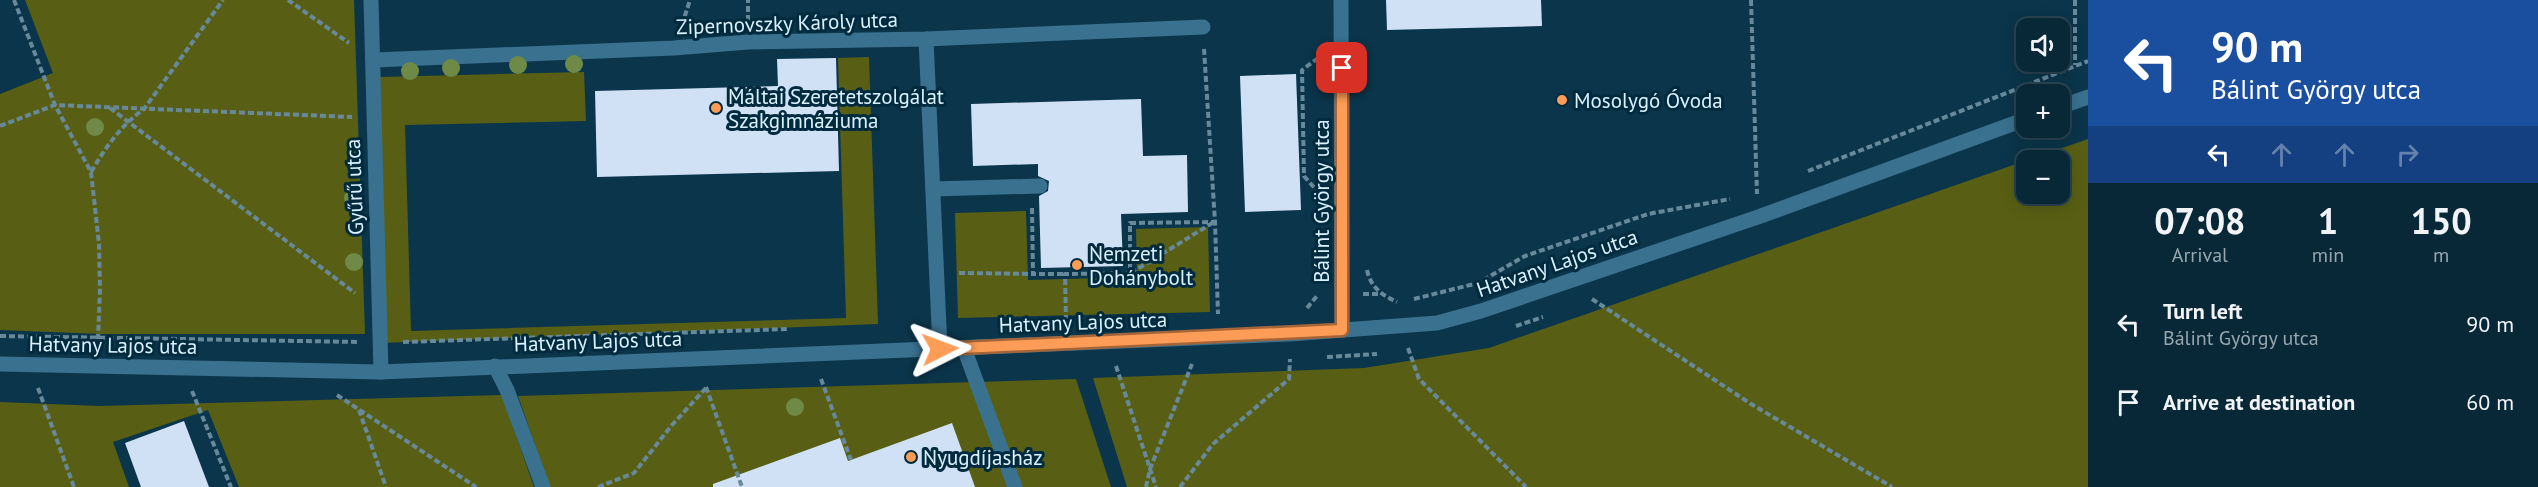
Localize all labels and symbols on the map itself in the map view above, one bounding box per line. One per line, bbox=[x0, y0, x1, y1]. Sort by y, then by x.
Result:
street label: Zipernovszky Károly utca bbox=[676, 6, 898, 40]
pin bbox=[1316, 42, 1367, 93]
place label: Máltai Szeretetszolgálat Szakgimnáziuma bbox=[728, 83, 944, 134]
place label: Mosolygó Óvoda bbox=[1574, 87, 1723, 114]
marker: Mosolygó Óvoda bbox=[1555, 93, 1569, 107]
marker: Máltai Szeretetszolgálat Szakgimnáziuma bbox=[709, 101, 723, 115]
street label: Bálint György utca bbox=[1308, 119, 1335, 283]
street label: Gyűrű utca bbox=[339, 138, 369, 236]
street label: Hatvany Lajos utca bbox=[1473, 223, 1641, 303]
place label: Nemzeti Dohánybolt bbox=[1089, 240, 1193, 291]
marker: Nemzeti Dohánybolt bbox=[1070, 258, 1084, 272]
street label: Hatvany Lajos utca bbox=[998, 306, 1168, 338]
position arrow bbox=[908, 317, 972, 381]
street label: Hatvany Lajos utca bbox=[513, 325, 683, 357]
street label: Hatvany Lajos utca bbox=[28, 330, 198, 360]
place label: Nyugdíjasház bbox=[923, 444, 1043, 471]
marker: Nyugdíjasház bbox=[904, 450, 918, 464]

